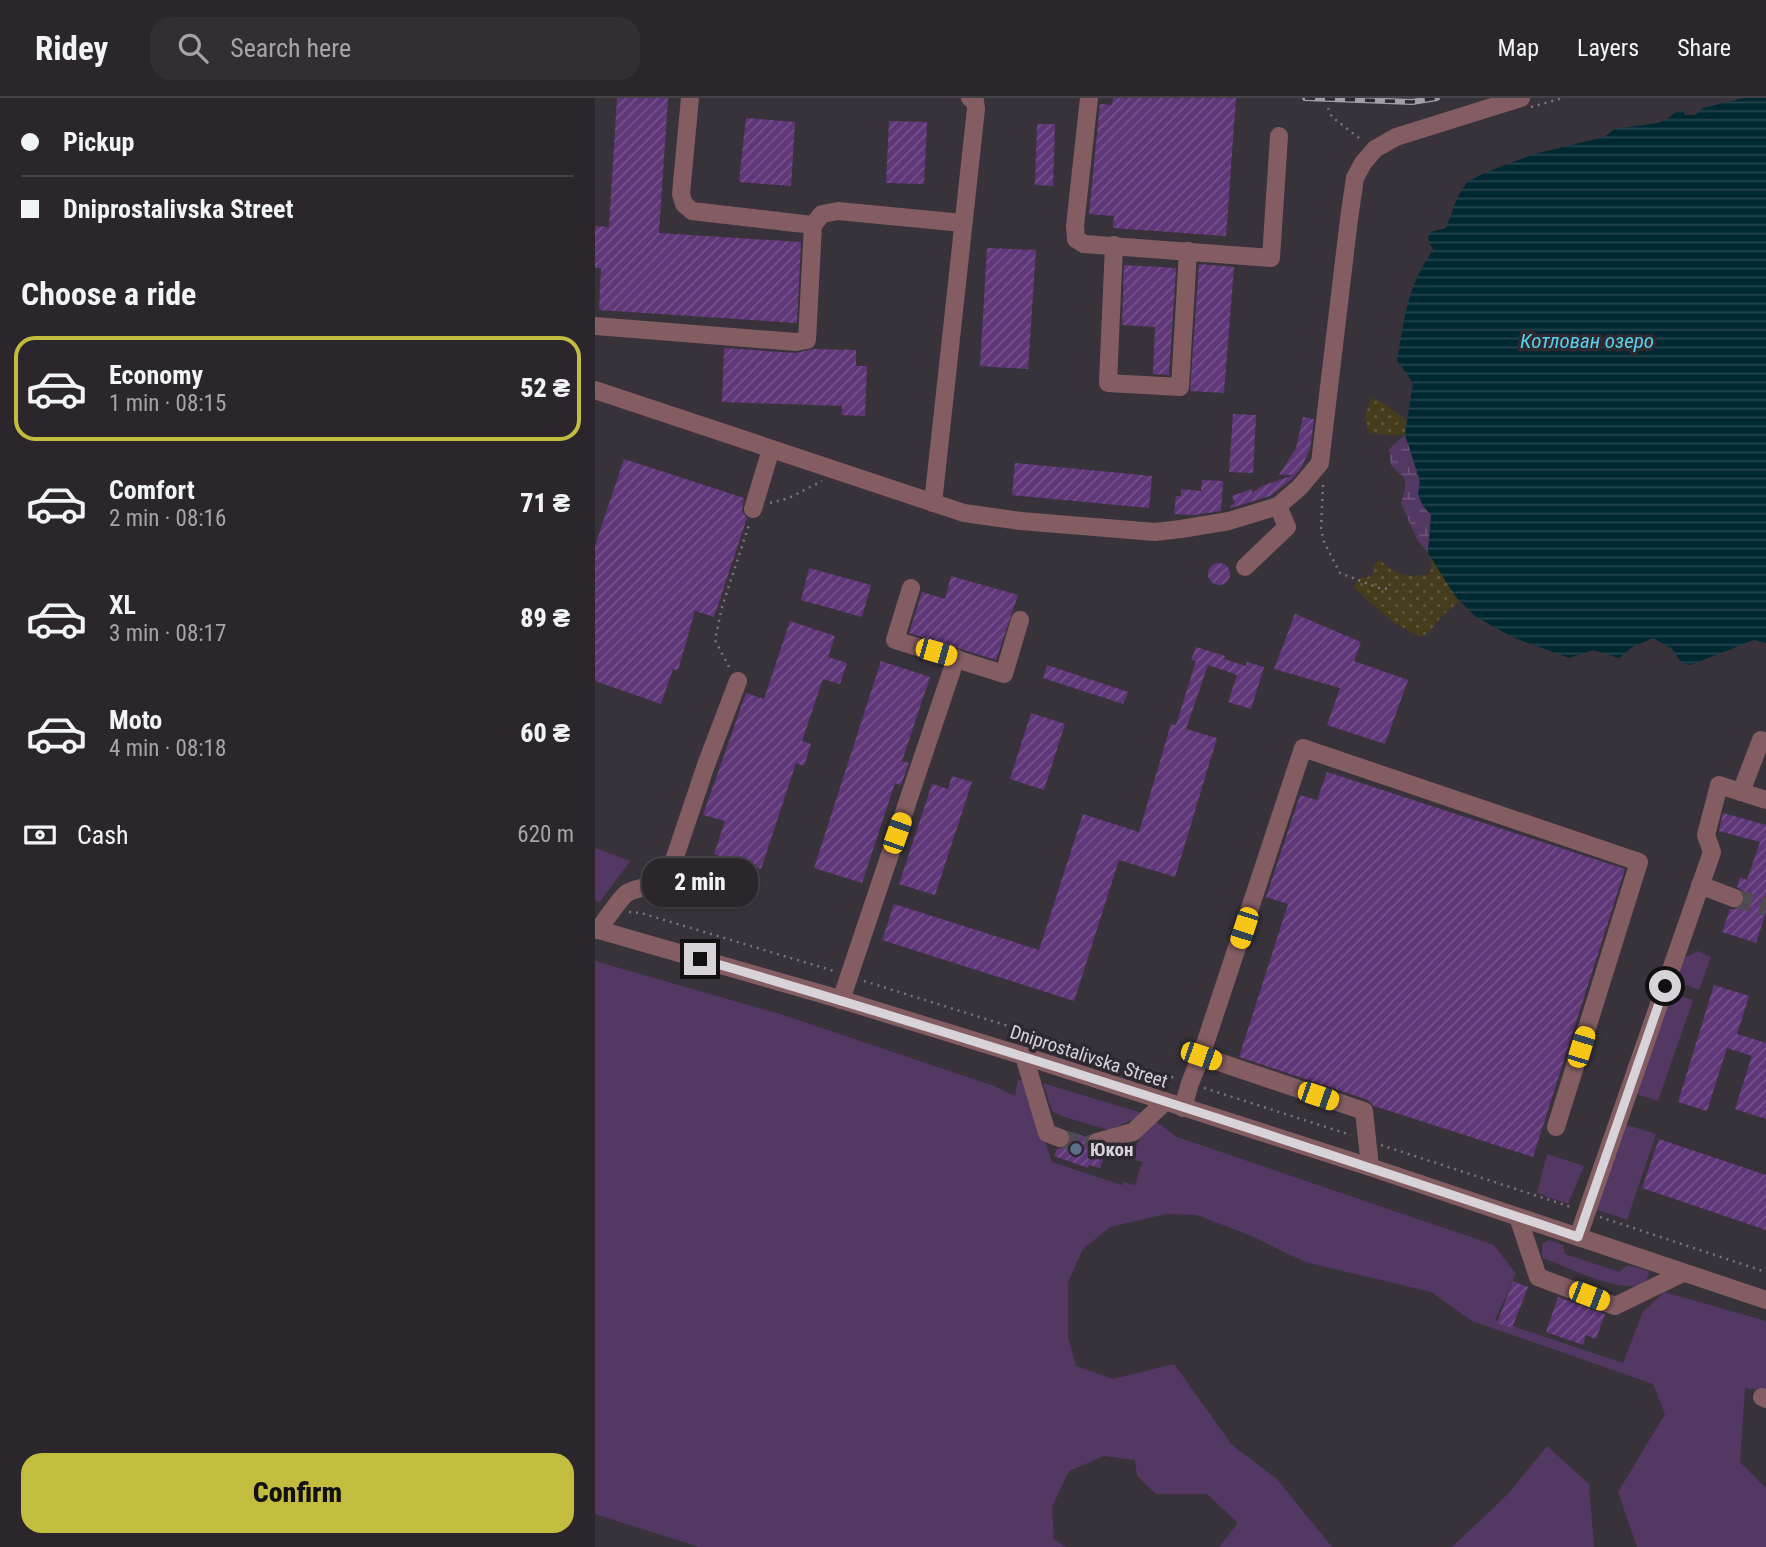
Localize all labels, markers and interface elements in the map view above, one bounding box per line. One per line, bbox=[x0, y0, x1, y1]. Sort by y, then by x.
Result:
search box bbox=[150, 17, 640, 80]
text: Ridey bbox=[35, 29, 108, 68]
icon: search bbox=[174, 29, 212, 67]
text: Search here bbox=[230, 33, 351, 63]
text: Map bbox=[1498, 34, 1539, 62]
text: Layers bbox=[1577, 34, 1639, 62]
text: Share bbox=[1677, 34, 1731, 62]
text: Pickup bbox=[63, 127, 134, 157]
text: Dniprostalivska Street bbox=[63, 194, 294, 224]
text: Choose a ride bbox=[21, 275, 196, 313]
water label: Котлован озеро bbox=[1520, 329, 1654, 353]
icon: car bbox=[25, 357, 88, 420]
text: Economy bbox=[109, 360, 203, 390]
text: 52 ₴ bbox=[520, 373, 570, 403]
text: 1 min · 08:15 bbox=[109, 390, 226, 417]
icon: car bbox=[25, 472, 88, 535]
text: Comfort bbox=[109, 475, 195, 505]
text: 71 ₴ bbox=[520, 488, 570, 518]
text: 2 min · 08:16 bbox=[109, 505, 226, 532]
icon: car bbox=[25, 587, 88, 650]
text: XL bbox=[109, 590, 136, 620]
text: 89 ₴ bbox=[520, 603, 570, 633]
text: 3 min · 08:17 bbox=[109, 620, 226, 647]
car bbox=[913, 636, 960, 668]
icon: car bbox=[25, 702, 88, 765]
text: Moto bbox=[109, 705, 162, 735]
text: 60 ₴ bbox=[520, 718, 570, 748]
text: 4 min · 08:18 bbox=[109, 735, 226, 762]
car bbox=[881, 810, 914, 856]
icon: cash bbox=[21, 816, 59, 854]
text: Cash bbox=[77, 820, 129, 850]
text: 620 m bbox=[517, 821, 574, 848]
callout: 2 min bbox=[642, 858, 758, 906]
text: 2 min bbox=[674, 869, 726, 896]
car bbox=[1228, 905, 1261, 951]
route end bbox=[684, 943, 716, 975]
route start bbox=[1649, 970, 1681, 1002]
street label: Dniprostalivska Street bbox=[1007, 1020, 1171, 1093]
car bbox=[1565, 1024, 1598, 1070]
car bbox=[1178, 1039, 1225, 1073]
car bbox=[1295, 1079, 1342, 1113]
place label: Юкон bbox=[1090, 1138, 1133, 1161]
marker: Юкон bbox=[1068, 1141, 1084, 1157]
car bbox=[1566, 1279, 1613, 1313]
button: Confirm bbox=[21, 1453, 574, 1533]

